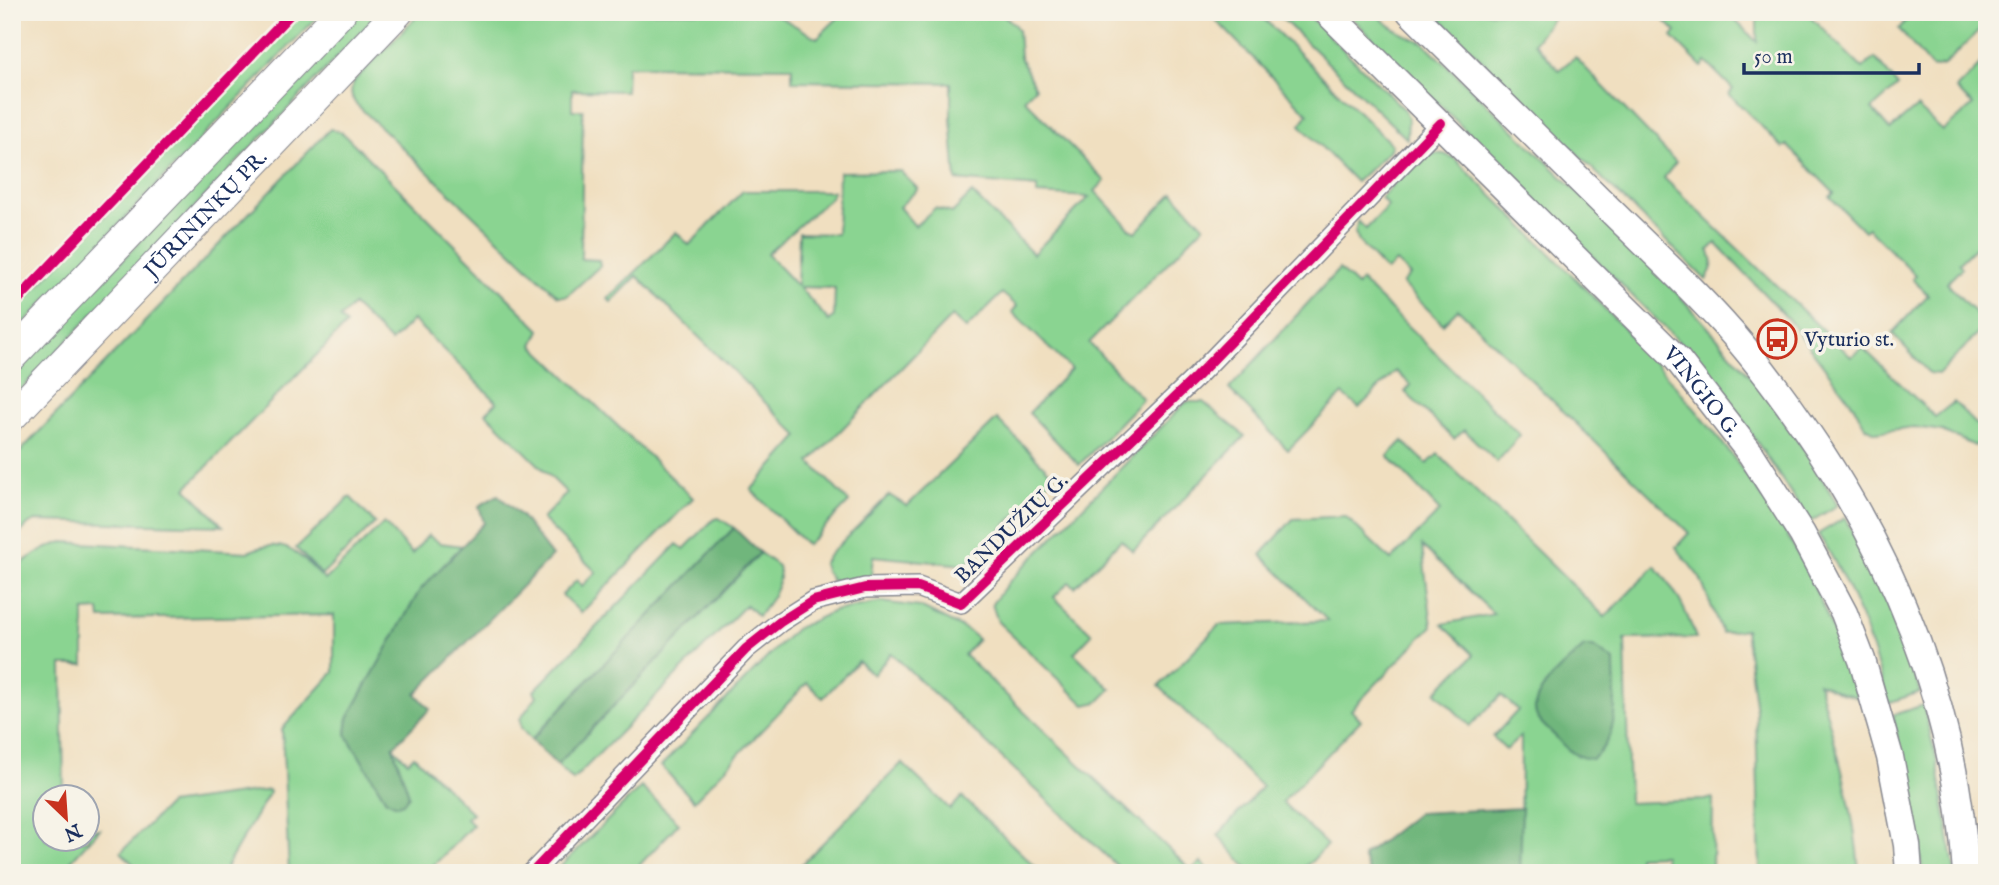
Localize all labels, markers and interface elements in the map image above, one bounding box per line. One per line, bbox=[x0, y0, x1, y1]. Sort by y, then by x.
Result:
scale bar bbox=[1744, 32, 1918, 76]
text: 50 m bbox=[1754, 44, 1793, 71]
street label: JŪRININKŲ PR. bbox=[138, 145, 274, 286]
bus stop icon: Vyturio st. bbox=[1756, 318, 1798, 360]
place label: Vyturio st. bbox=[1803, 327, 1894, 354]
street label: VINGIO G. bbox=[1656, 340, 1745, 444]
street label: BANDUŽIŲ G. bbox=[950, 468, 1075, 590]
north arrow bbox=[32, 784, 102, 854]
text: N bbox=[59, 817, 86, 846]

